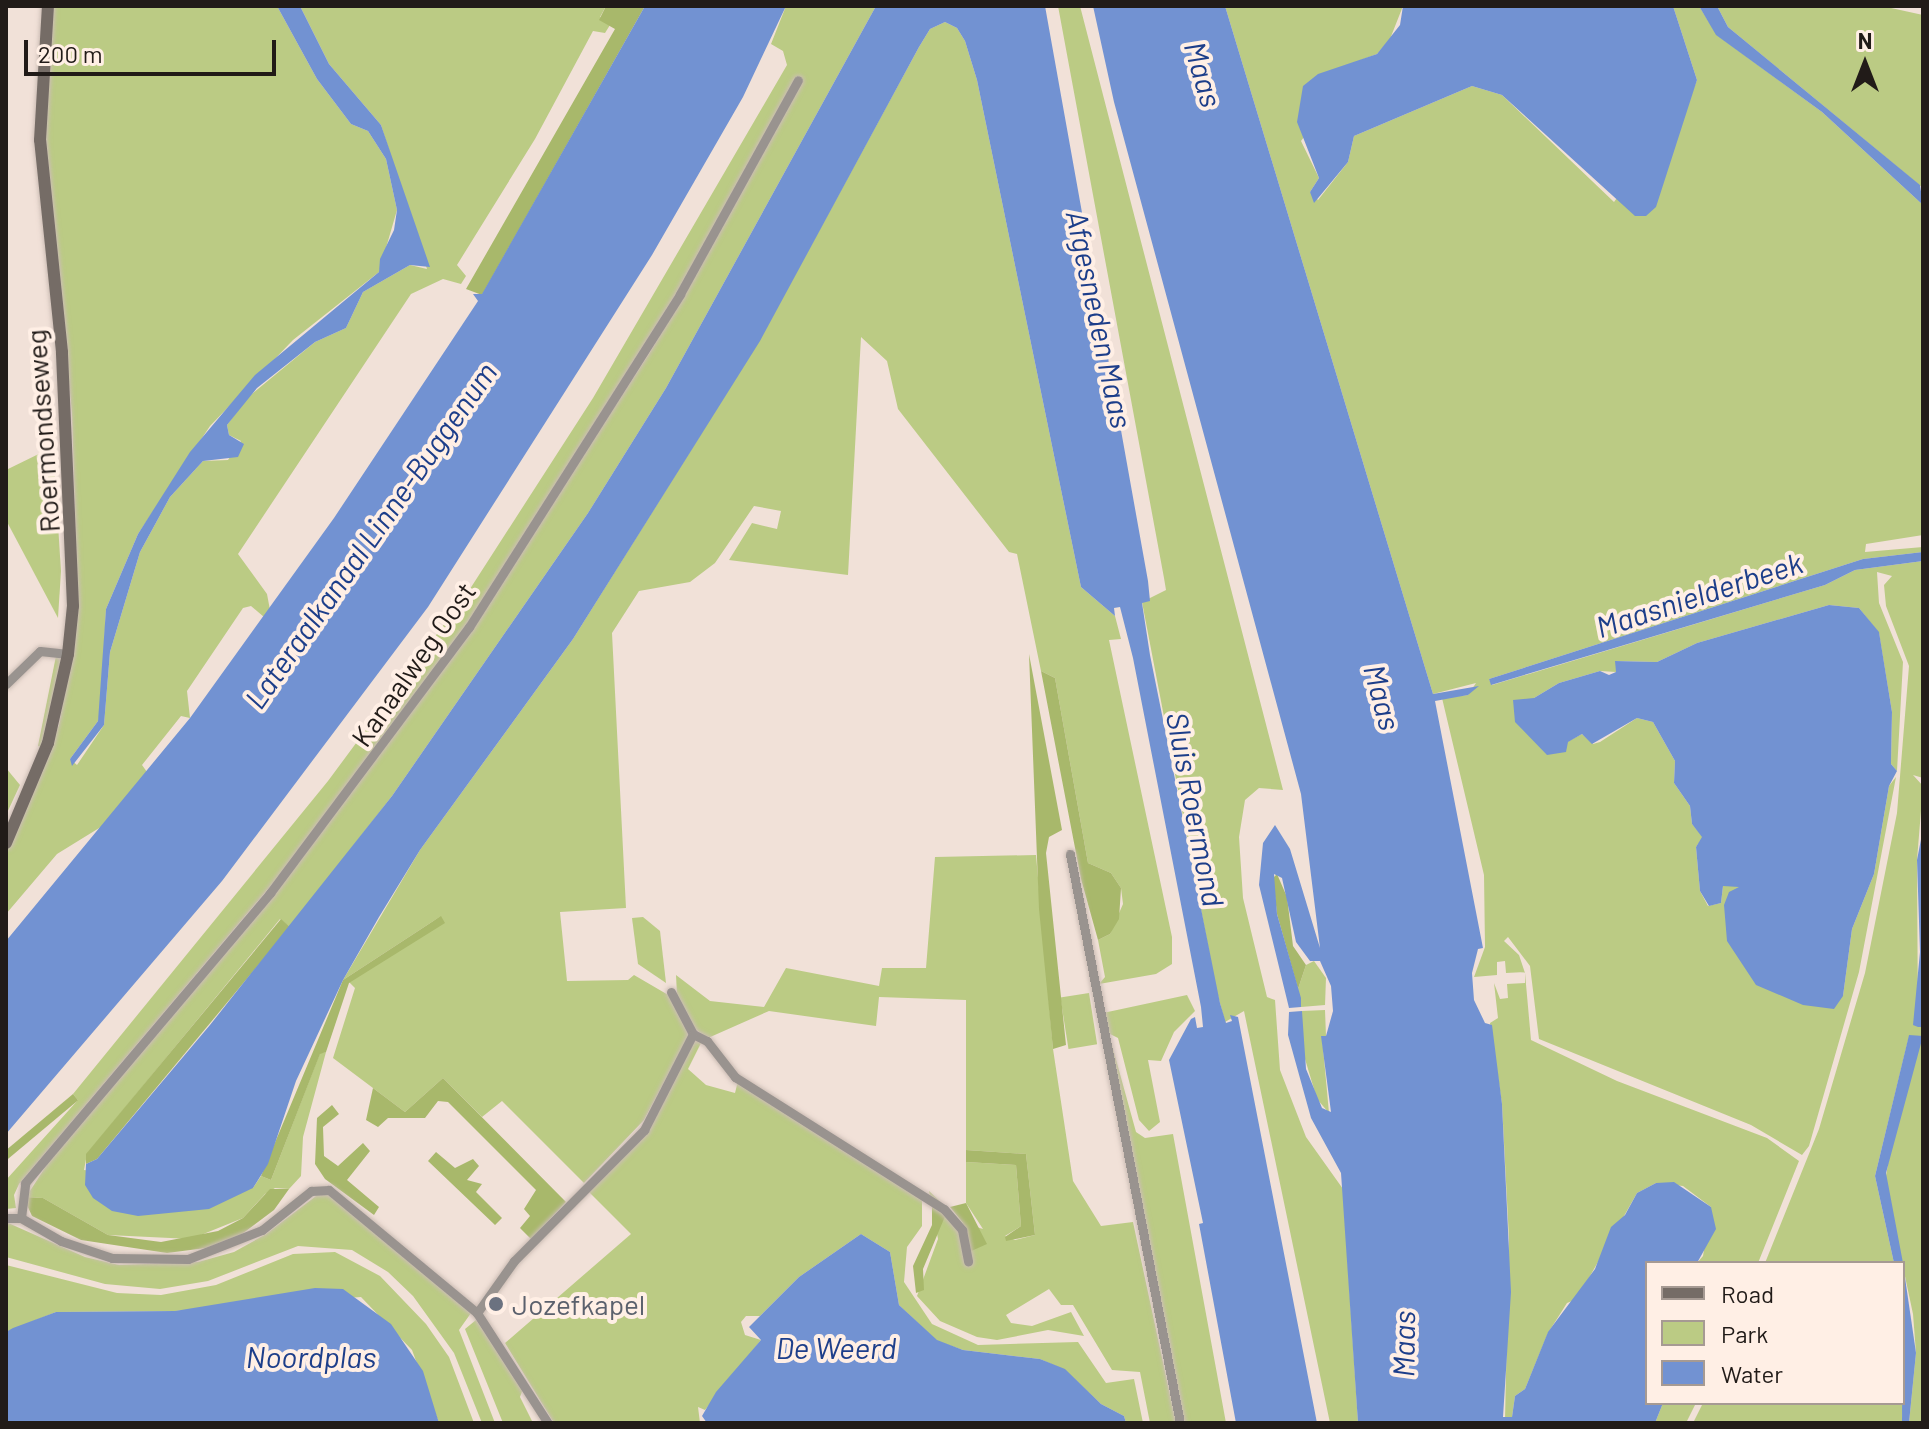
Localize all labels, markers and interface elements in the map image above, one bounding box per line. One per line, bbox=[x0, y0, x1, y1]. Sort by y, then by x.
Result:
scale bar bbox=[28, 24, 280, 74]
north arrow bbox=[1825, 24, 1905, 104]
text: N bbox=[1858, 27, 1872, 53]
water label: Maas bbox=[1178, 37, 1230, 111]
text: 200 m bbox=[38, 39, 103, 68]
water label: Afgesneden Maas bbox=[1059, 207, 1141, 431]
street label: Roermondseweg bbox=[18, 328, 66, 534]
water label: Lateraalkanaal Linne-Buggenum bbox=[236, 355, 504, 715]
water label: Maasnielderbeek bbox=[1591, 544, 1807, 644]
street label: Kanaalweg Oost bbox=[344, 575, 482, 753]
water label: Maas bbox=[1357, 660, 1409, 734]
water label: Sluis Roermond bbox=[1160, 709, 1232, 909]
legend bbox=[1645, 1261, 1905, 1405]
text: Road bbox=[1721, 1279, 1774, 1308]
place label: Jozefkapel bbox=[512, 1287, 645, 1321]
marker: Jozefkapel bbox=[487, 1295, 505, 1313]
water label: Maas bbox=[1384, 1310, 1422, 1378]
text: Park bbox=[1721, 1319, 1768, 1348]
water label: De Weerd bbox=[776, 1329, 896, 1365]
water label: Noordplas bbox=[246, 1338, 376, 1374]
text: Water bbox=[1721, 1359, 1783, 1388]

